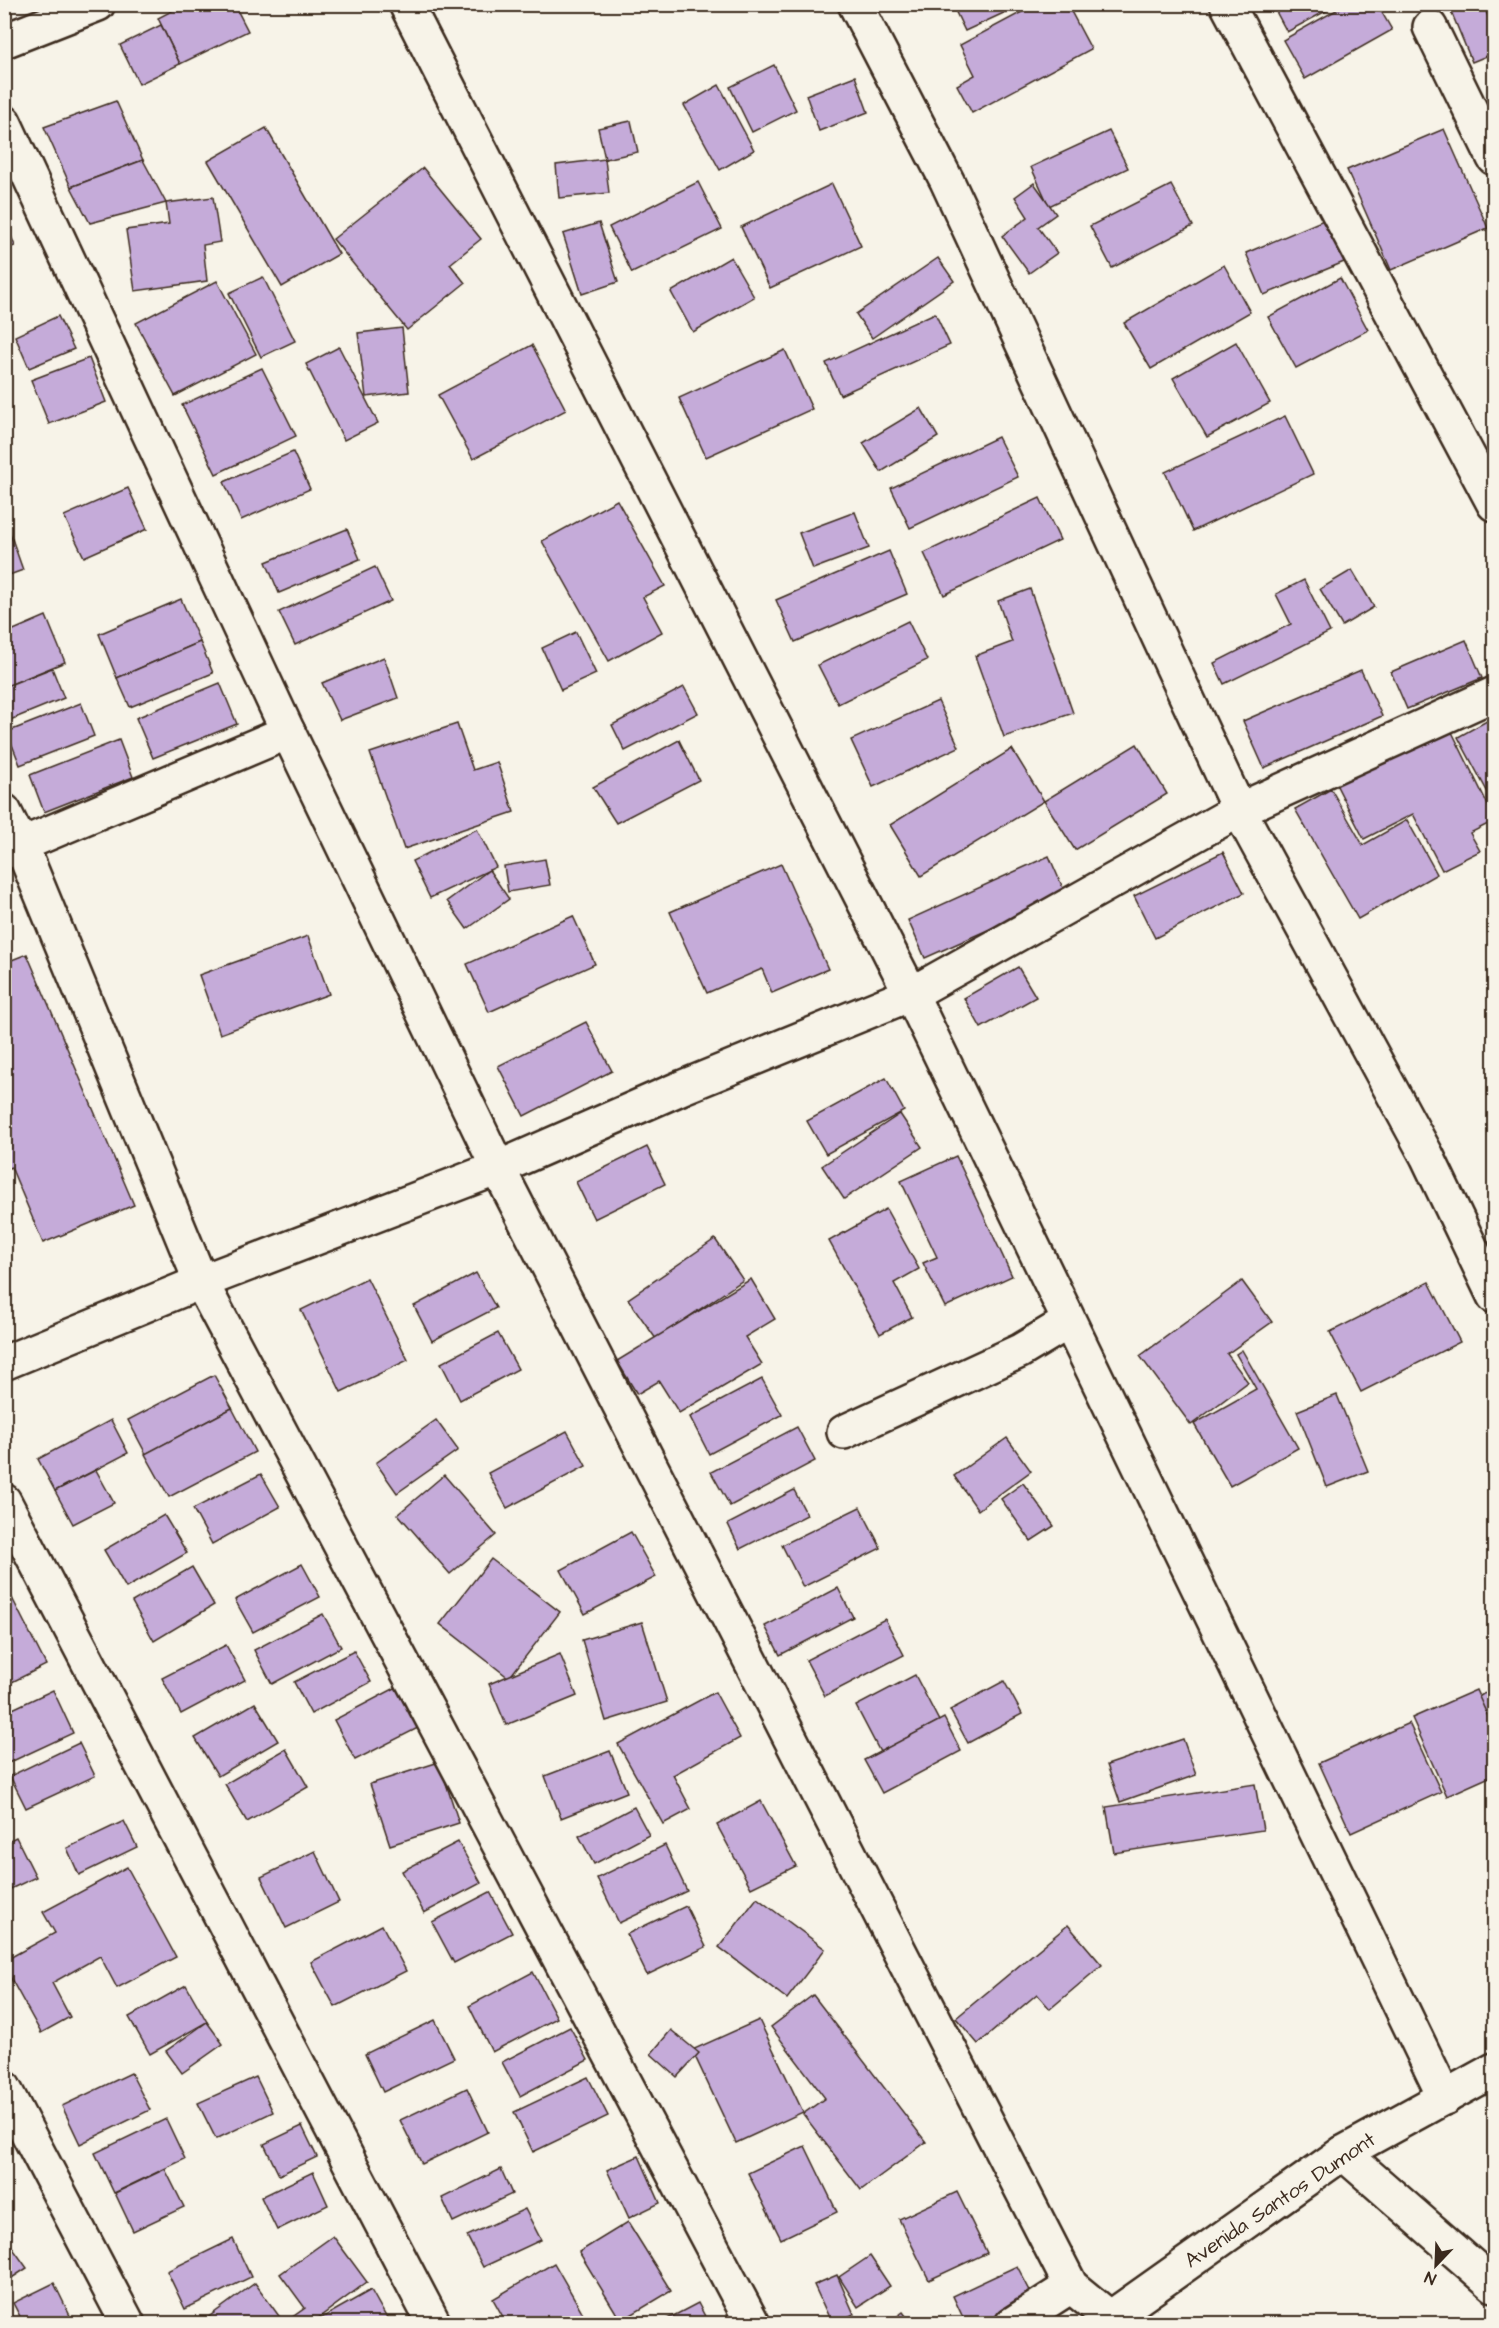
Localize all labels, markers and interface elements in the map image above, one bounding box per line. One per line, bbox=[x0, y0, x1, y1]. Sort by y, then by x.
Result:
street label: Avenida Santos Dumont bbox=[1179, 2125, 1382, 2275]
north arrow bbox=[1406, 2235, 1466, 2295]
text: N bbox=[1422, 2266, 1439, 2290]

